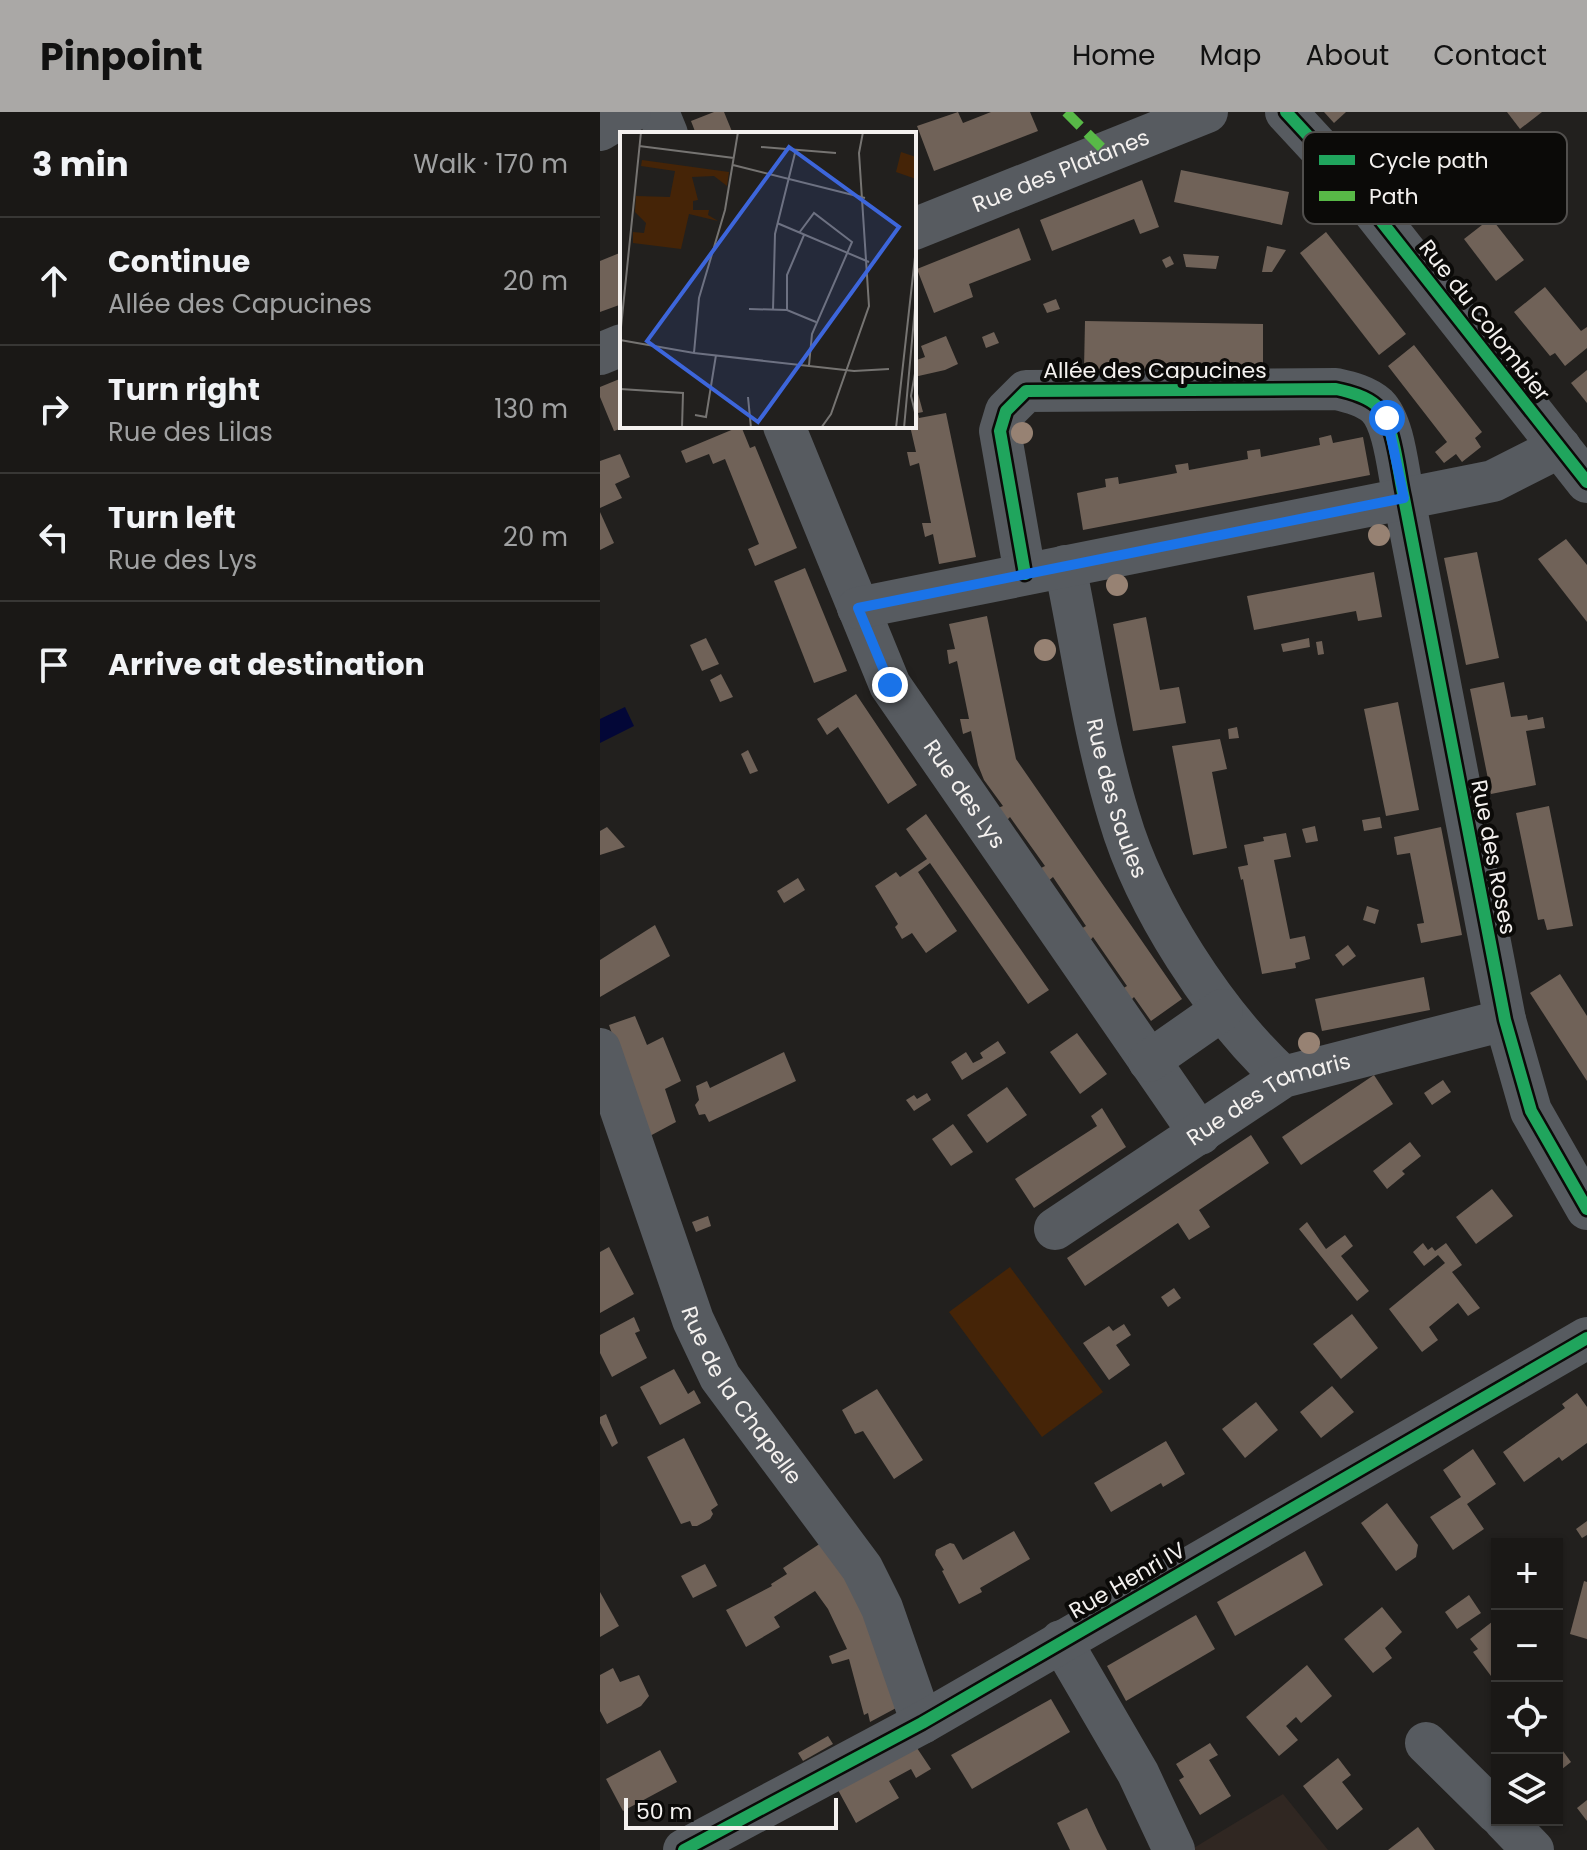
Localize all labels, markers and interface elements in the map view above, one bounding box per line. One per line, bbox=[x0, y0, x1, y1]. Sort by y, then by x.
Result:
text: Pinpoint bbox=[40, 30, 203, 83]
text: Home bbox=[1072, 36, 1155, 75]
text: Map bbox=[1199, 36, 1261, 75]
text: About bbox=[1305, 36, 1389, 75]
text: Contact bbox=[1433, 36, 1547, 75]
street label: Rue des Platanes bbox=[968, 122, 1154, 220]
inset map bbox=[620, 132, 916, 428]
legend bbox=[1303, 132, 1567, 224]
text: 3 min bbox=[32, 140, 129, 188]
text: Cycle path bbox=[1369, 145, 1488, 176]
text: Walk · 170 m bbox=[413, 146, 568, 182]
text: Path bbox=[1369, 181, 1419, 212]
street label: Rue du Colombier bbox=[1412, 233, 1558, 408]
text: Continue bbox=[108, 240, 250, 283]
icon: ahead bbox=[32, 259, 76, 303]
text: 20 m bbox=[503, 263, 568, 299]
text: Allée des Capucines bbox=[108, 286, 372, 322]
street label: Allée des Capucines bbox=[1043, 355, 1267, 386]
text: Turn right bbox=[108, 368, 260, 411]
icon: right bbox=[32, 387, 76, 431]
text: 130 m bbox=[494, 391, 568, 427]
route start bbox=[1369, 400, 1405, 436]
text: Rue des Lilas bbox=[108, 414, 273, 450]
text: Turn left bbox=[108, 496, 236, 539]
icon: left bbox=[32, 515, 76, 559]
text: 20 m bbox=[503, 519, 568, 555]
text: Rue des Lys bbox=[108, 542, 257, 578]
icon: arrive bbox=[32, 643, 76, 687]
text: Arrive at destination bbox=[108, 643, 425, 686]
route end bbox=[872, 667, 908, 703]
street label: Rue des Saules bbox=[1079, 715, 1155, 883]
street label: Rue des Lys bbox=[916, 733, 1013, 855]
street label: Rue des Roses bbox=[1463, 777, 1524, 937]
street label: Rue des Tamaris bbox=[1181, 1045, 1354, 1153]
street label: Rue de la Chapelle bbox=[673, 1302, 809, 1491]
street label: Rue Henri IV bbox=[1063, 1535, 1191, 1626]
map controls bbox=[1491, 1538, 1563, 1826]
button: + bbox=[1491, 1538, 1563, 1610]
button: − bbox=[1491, 1610, 1563, 1682]
button: locate bbox=[1491, 1682, 1563, 1754]
button: layers bbox=[1491, 1754, 1563, 1826]
scale bar bbox=[624, 1794, 838, 1830]
text: 50 m bbox=[636, 1796, 692, 1827]

